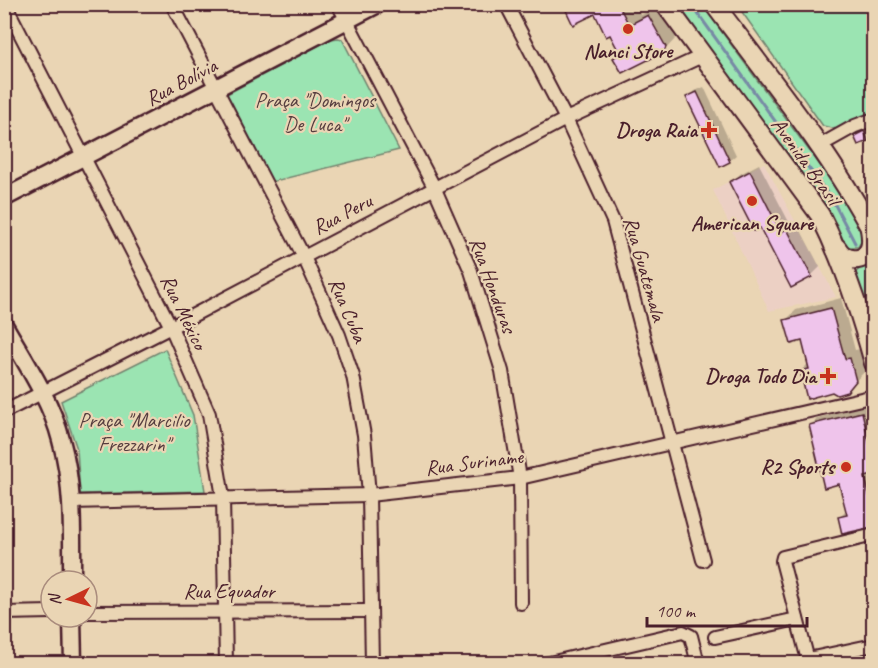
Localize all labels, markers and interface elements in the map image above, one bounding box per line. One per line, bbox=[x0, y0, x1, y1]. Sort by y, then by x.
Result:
marker: Nanci Store bbox=[621, 22, 635, 36]
place label: Nanci Store bbox=[584, 38, 674, 64]
street label: Rua Bolívia bbox=[141, 52, 223, 112]
park label: Praça "Domingos De Luca" bbox=[255, 87, 377, 137]
street label: Avenida Brasil bbox=[766, 112, 848, 213]
place label: Droga Raia bbox=[616, 117, 698, 143]
marker: Droga Raia bbox=[702, 123, 716, 137]
street label: Rua Peru bbox=[308, 187, 377, 240]
marker: American Square bbox=[745, 194, 759, 208]
place label: American Square bbox=[691, 210, 815, 236]
street label: Rua Guatemala bbox=[618, 214, 673, 326]
street label: Rua Honduras bbox=[464, 234, 523, 338]
street label: Rua México bbox=[155, 270, 214, 356]
street label: Rua Cuba bbox=[323, 274, 374, 348]
place label: Droga Todo Dia bbox=[705, 363, 818, 389]
marker: Droga Todo Dia bbox=[821, 369, 835, 383]
park label: Praça "Marcilio Frezzarin" bbox=[78, 407, 191, 457]
street label: Rua Suriname bbox=[424, 443, 525, 481]
place label: R2 Sports bbox=[760, 454, 837, 480]
marker: R2 Sports bbox=[839, 460, 853, 474]
north arrow bbox=[39, 569, 99, 629]
street label: Rua Equador bbox=[183, 578, 276, 604]
scale bar bbox=[647, 590, 808, 628]
text: N bbox=[44, 591, 65, 606]
text: 100 m bbox=[656, 600, 697, 622]

